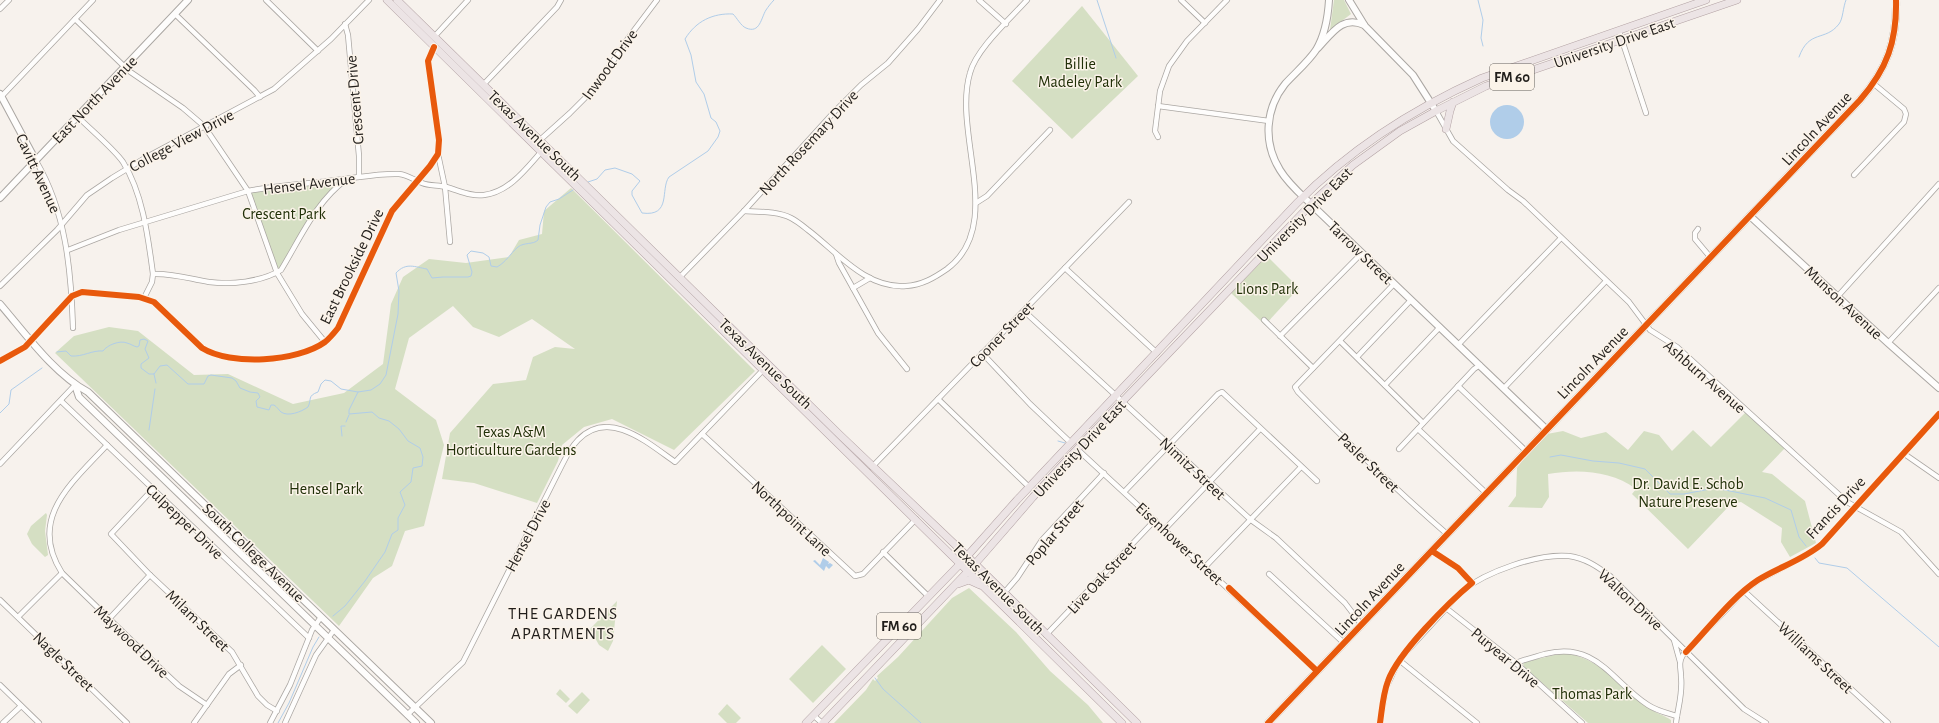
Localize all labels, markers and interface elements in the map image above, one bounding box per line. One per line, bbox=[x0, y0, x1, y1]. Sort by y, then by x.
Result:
street label: University Drive East bbox=[1552, 15, 1677, 72]
street label: Inwood Drive bbox=[579, 26, 641, 103]
street label: East North Avenue bbox=[49, 53, 140, 146]
street label: Crescent Drive bbox=[343, 55, 367, 145]
park label: Billie Madeley Park bbox=[1038, 56, 1123, 91]
road number: FM 60 bbox=[1490, 64, 1534, 90]
street label: Texas Avenue South bbox=[485, 87, 584, 184]
street label: North Rosemary Drive bbox=[756, 87, 862, 199]
street label: Lincoln Avenue bbox=[1779, 89, 1855, 169]
street label: College View Drive bbox=[127, 107, 236, 175]
street label: Cavitt Avenue bbox=[13, 131, 63, 216]
street label: University Drive East bbox=[1254, 164, 1356, 266]
street label: Hensel Avenue bbox=[262, 170, 356, 198]
park label: Crescent Park bbox=[242, 206, 326, 222]
street label: East Brookside Drive bbox=[317, 206, 387, 327]
street label: Tarrow Street bbox=[1325, 218, 1396, 287]
street label: Munson Avenue bbox=[1801, 263, 1885, 343]
park label: Lions Park bbox=[1236, 281, 1299, 297]
street label: Cooner Street bbox=[967, 299, 1037, 371]
street label: Texas Avenue South bbox=[716, 315, 815, 412]
street label: Lincoln Avenue bbox=[1554, 323, 1631, 402]
street label: Ashburn Avenue bbox=[1660, 337, 1748, 416]
street label: University Drive East bbox=[1031, 397, 1130, 501]
park label: Texas A&M Horticulture Gardens bbox=[446, 424, 576, 458]
street label: Pasler Street bbox=[1335, 430, 1402, 496]
street label: Nimitz Street bbox=[1156, 434, 1228, 503]
street label: Francis Drive bbox=[1803, 473, 1868, 542]
park label: Dr. David E. Schob Nature Preserve bbox=[1632, 476, 1744, 510]
street label: Northpoint Lane bbox=[748, 478, 834, 559]
street label: Culpepper Drive bbox=[143, 481, 226, 562]
park label: Hensel Park bbox=[289, 481, 364, 497]
street label: Hensel Drive bbox=[502, 497, 554, 574]
street label: Poplar Street bbox=[1023, 497, 1087, 569]
street label: South College Avenue bbox=[199, 500, 307, 605]
street label: Eisenhower Street bbox=[1133, 500, 1226, 588]
street label: Live Oak Street bbox=[1064, 538, 1139, 617]
street label: Texas Avenue South bbox=[949, 540, 1047, 638]
street label: Lincoln Avenue bbox=[1332, 559, 1408, 639]
street label: Walton Drive bbox=[1595, 566, 1666, 633]
street label: Milam Street bbox=[163, 587, 232, 655]
street label: Maywood Drive bbox=[90, 602, 172, 682]
district label: THE GARDENS APARTMENTS bbox=[508, 605, 618, 642]
road number: FM 60 bbox=[877, 613, 921, 639]
street label: Williams Street bbox=[1775, 619, 1856, 696]
street label: Puryear Drive bbox=[1467, 625, 1543, 692]
street label: Nagle Street bbox=[30, 629, 97, 694]
park label: Thomas Park bbox=[1552, 686, 1633, 702]

